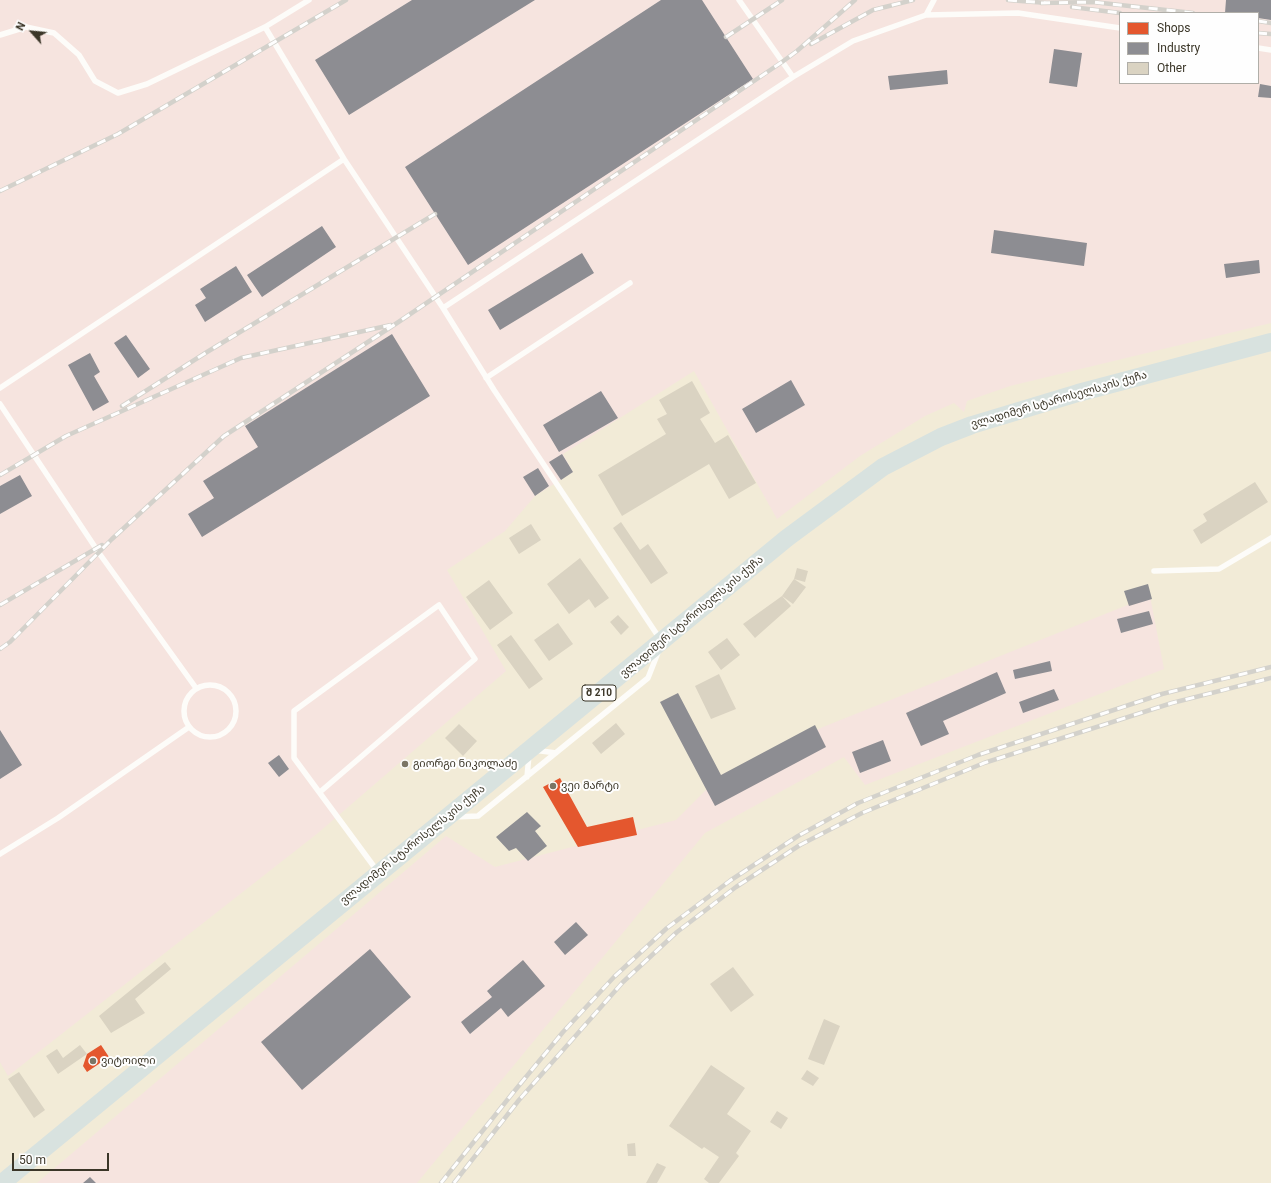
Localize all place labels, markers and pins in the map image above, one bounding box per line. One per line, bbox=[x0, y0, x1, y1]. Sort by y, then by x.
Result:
place label: გიორგი ნიკოლაძე bbox=[413, 757, 518, 771]
marker: გიორგი ნიკოლაძე bbox=[400, 759, 410, 769]
place label: ვეი მარტი bbox=[561, 779, 619, 793]
marker: ვეი მარტი bbox=[548, 781, 558, 791]
place label: ვიტოილი bbox=[101, 1054, 155, 1068]
marker: ვიტოილი bbox=[88, 1056, 98, 1066]

